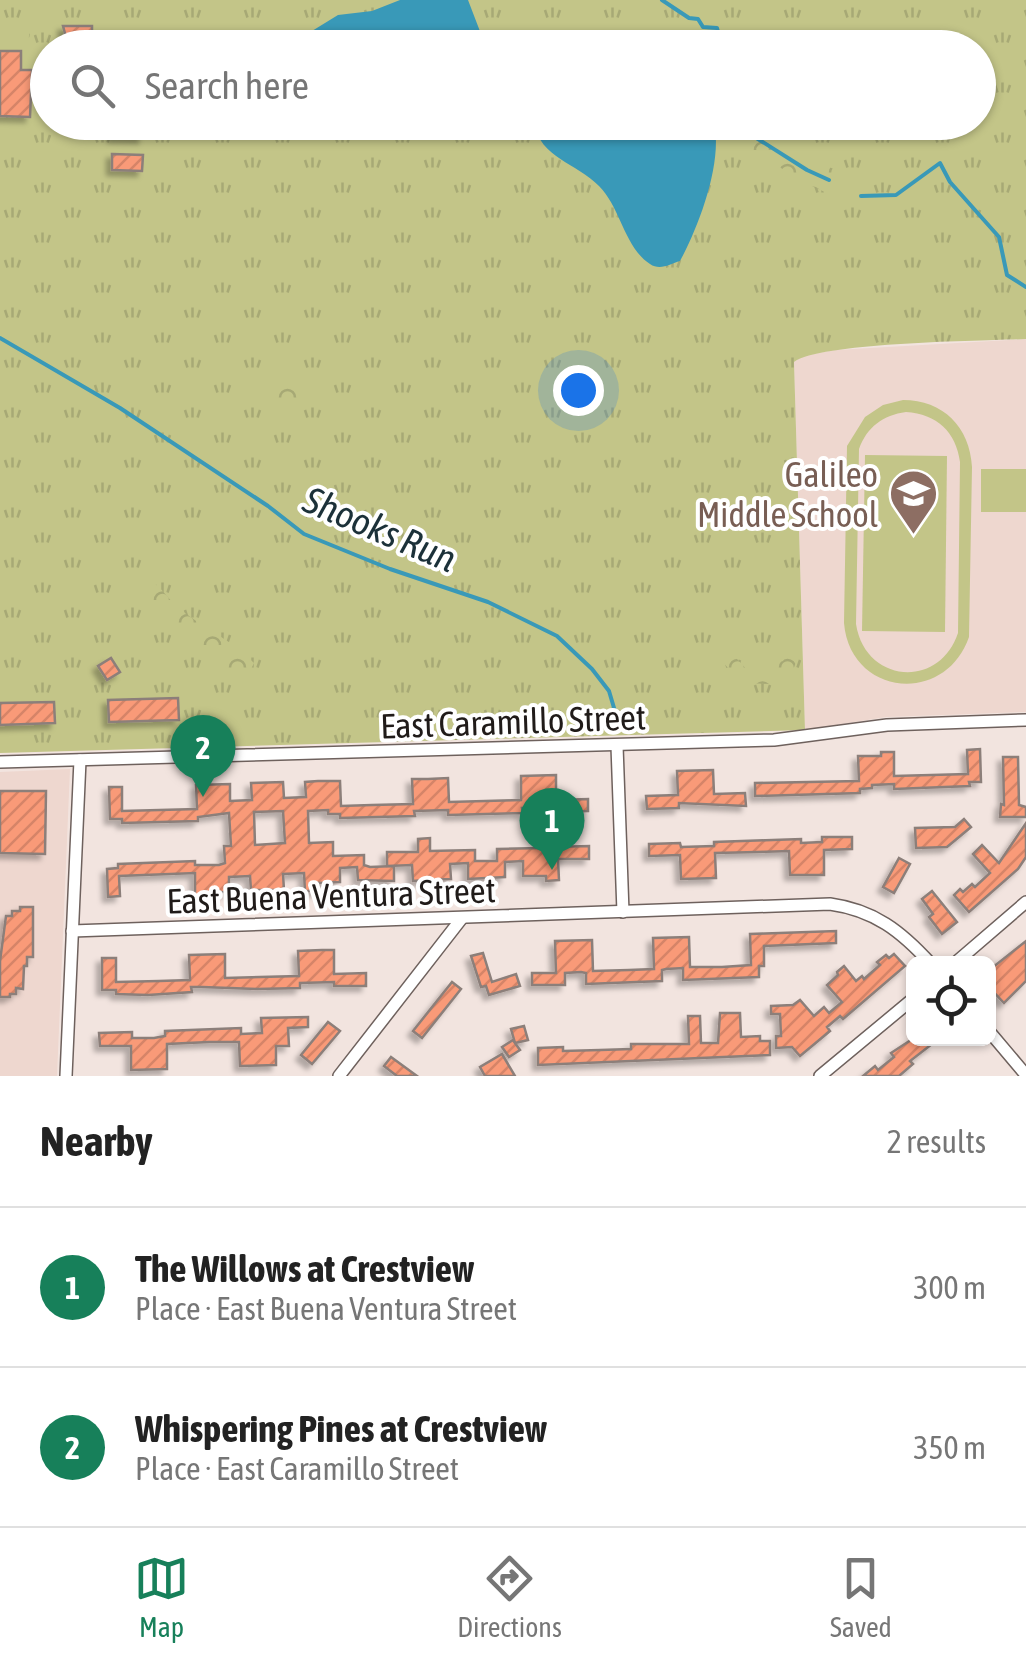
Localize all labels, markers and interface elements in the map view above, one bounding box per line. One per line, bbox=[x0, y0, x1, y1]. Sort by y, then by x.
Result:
search box bbox=[30, 30, 996, 140]
icon: search bbox=[65, 58, 120, 113]
text: Search here bbox=[145, 64, 309, 107]
your location bbox=[553, 365, 604, 416]
place label: Galileo Middle School bbox=[697, 454, 878, 534]
school or university icon: Galileo Middle School bbox=[887, 468, 939, 536]
water label: Shooks Run bbox=[296, 477, 463, 580]
street label: East Caramillo Street bbox=[379, 696, 647, 746]
pin: 2 bbox=[170, 714, 236, 797]
pin: 1 bbox=[520, 788, 584, 870]
street label: East Buena Ventura Street bbox=[166, 869, 496, 921]
map controls bbox=[906, 956, 996, 1046]
button: locate bbox=[906, 956, 996, 1046]
text: Nearby bbox=[40, 1117, 153, 1165]
text: 2 results bbox=[887, 1123, 986, 1160]
text: The Willows at Crestview bbox=[135, 1247, 474, 1290]
text: 1 bbox=[65, 1269, 80, 1306]
text: 300 m bbox=[913, 1269, 986, 1306]
text: Place · East Buena Ventura Street bbox=[135, 1290, 517, 1327]
text: Whispering Pines at Crestview bbox=[135, 1407, 547, 1450]
text: 2 bbox=[65, 1429, 80, 1466]
text: 350 m bbox=[913, 1429, 986, 1466]
text: Place · East Caramillo Street bbox=[135, 1450, 459, 1487]
tab: Map bbox=[134, 1551, 189, 1643]
tab: Directions bbox=[457, 1551, 562, 1643]
tab: Saved bbox=[830, 1551, 892, 1643]

